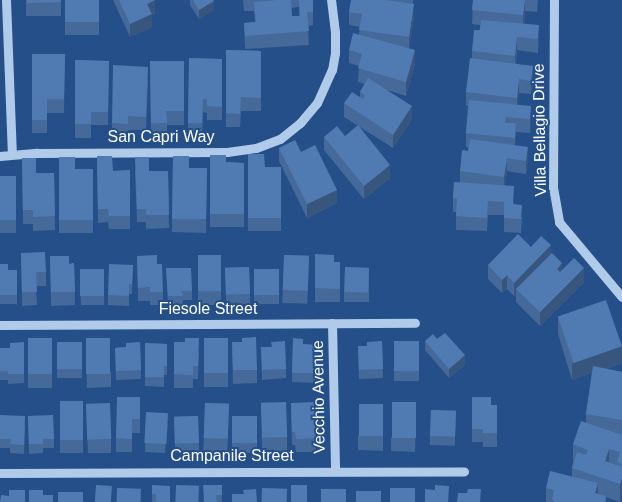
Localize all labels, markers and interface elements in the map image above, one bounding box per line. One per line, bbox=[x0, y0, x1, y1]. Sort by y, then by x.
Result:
street label: Villa Bellagio Drive bbox=[529, 63, 551, 197]
street label: San Capri Way bbox=[108, 127, 215, 147]
street label: Fiesole Street bbox=[159, 299, 257, 319]
street label: Vecchio Avenue bbox=[308, 340, 330, 454]
street label: Campanile Street bbox=[170, 446, 294, 466]

